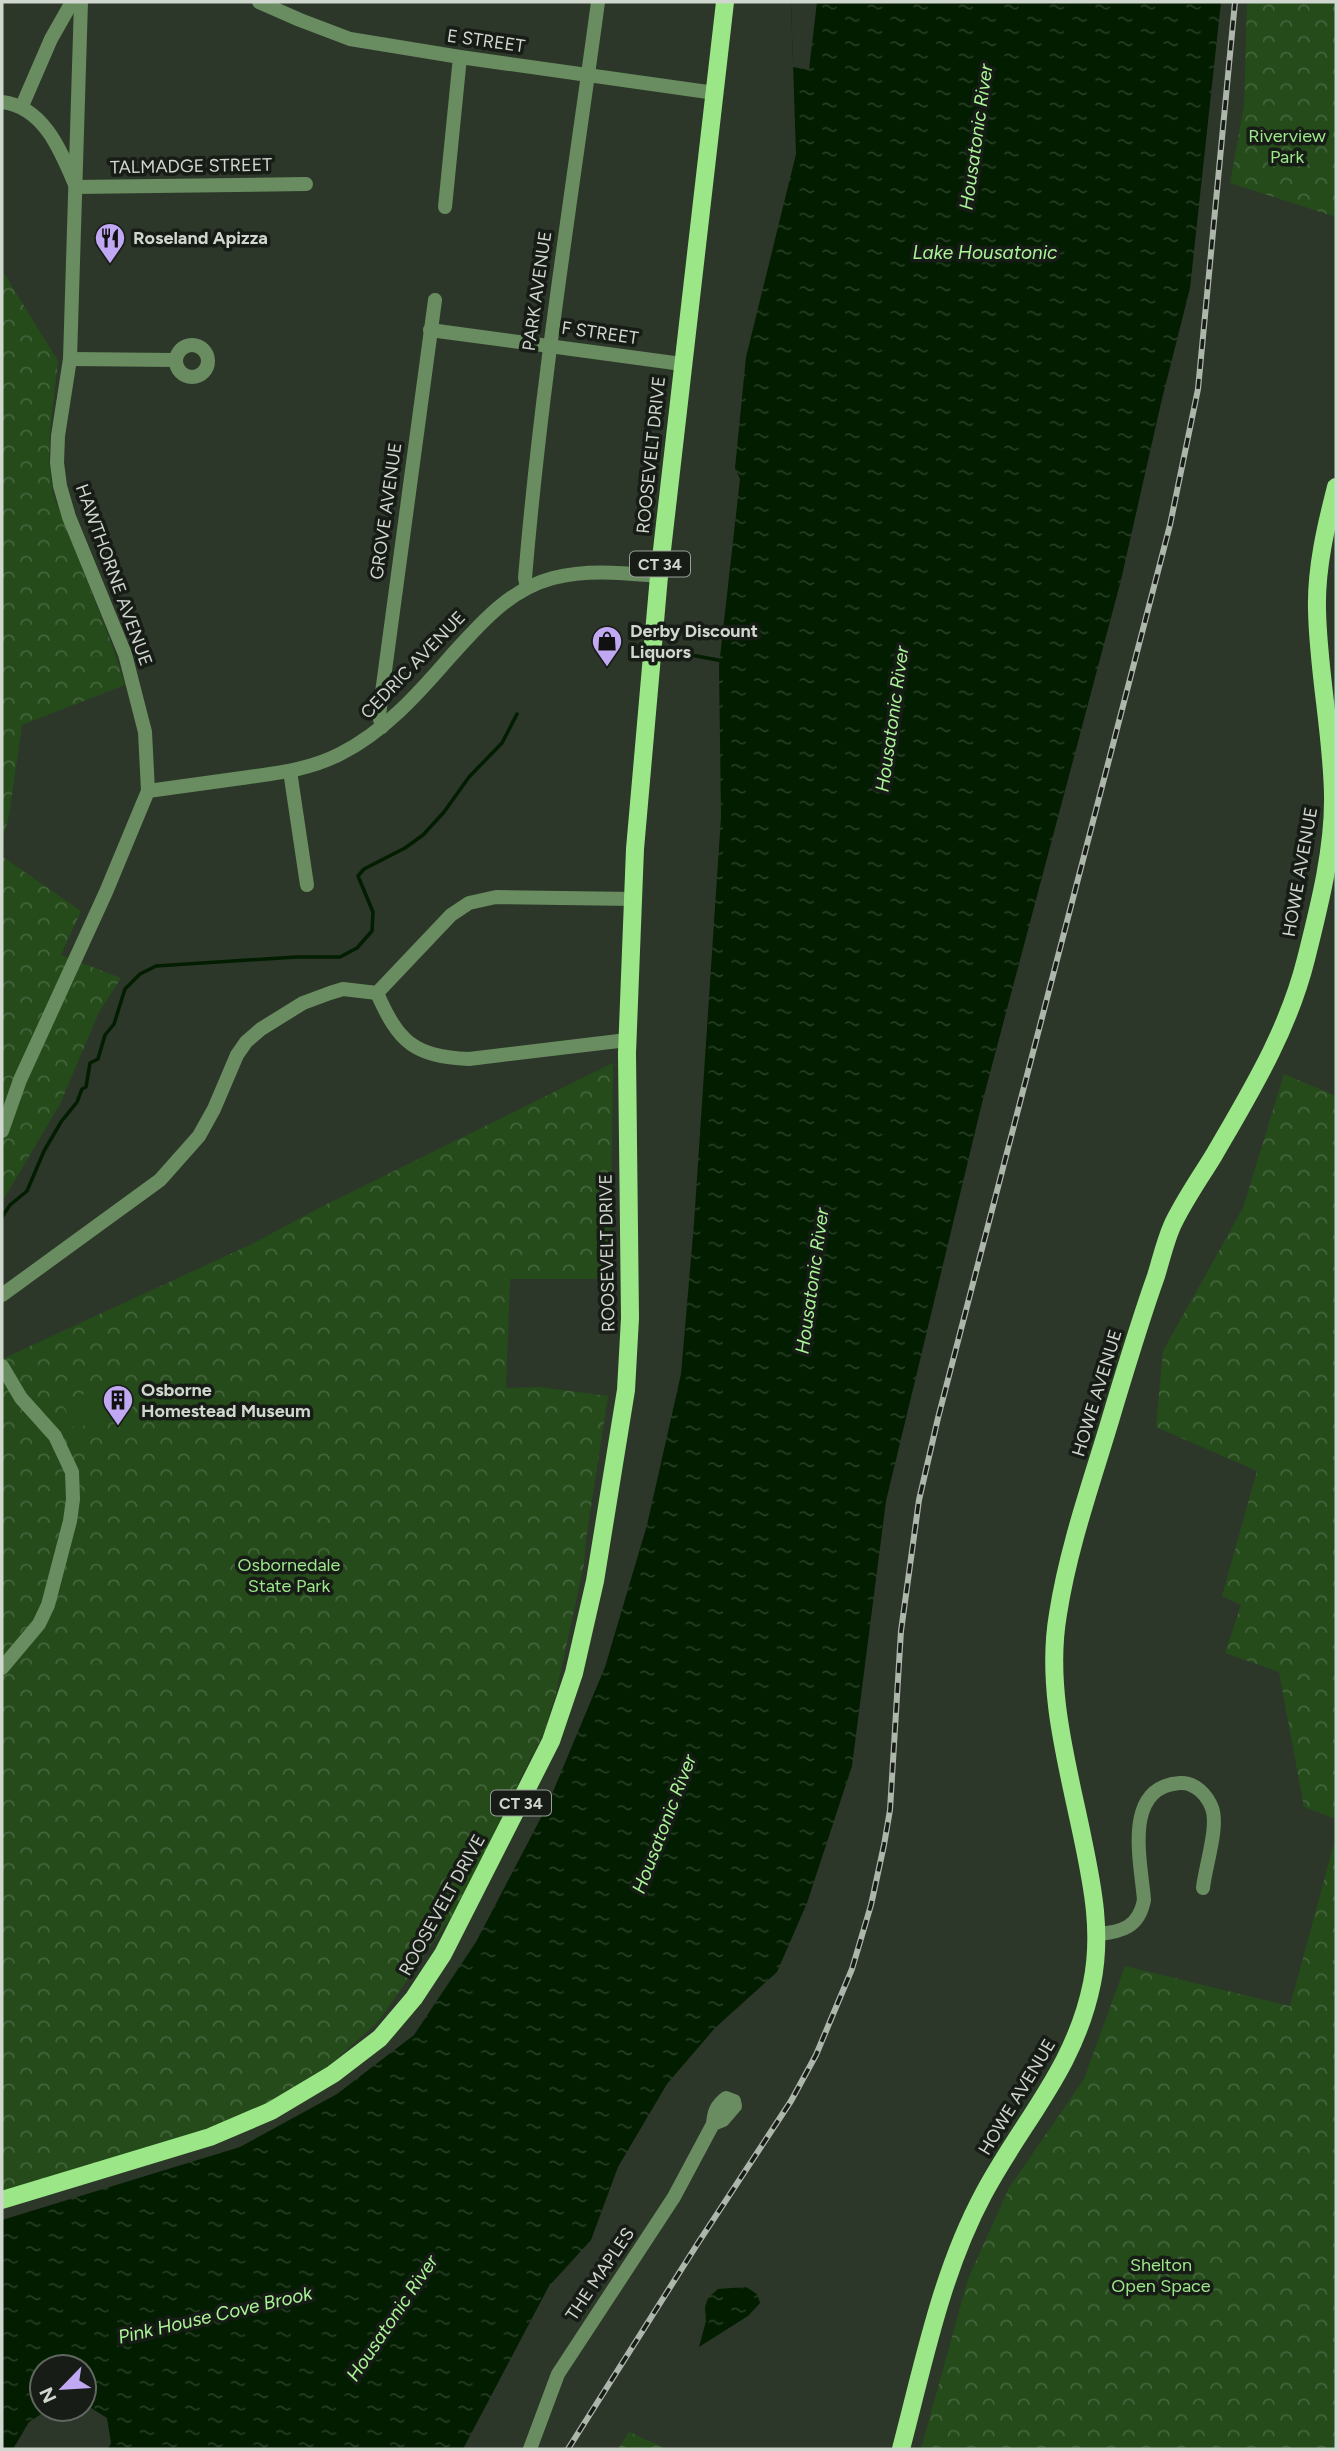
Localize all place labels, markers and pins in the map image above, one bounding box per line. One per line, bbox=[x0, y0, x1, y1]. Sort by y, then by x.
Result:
restaurant icon: Roseland Apizza bbox=[93, 221, 127, 265]
place label: Roseland Apizza bbox=[133, 227, 268, 249]
place label: Derby Discount Liquors bbox=[630, 620, 758, 663]
shop icon: Derby Discount Liquors bbox=[590, 624, 624, 668]
place label: Osborne Homestead Museum bbox=[141, 1379, 311, 1422]
building icon: Osborne Homestead Museum bbox=[101, 1383, 135, 1427]

